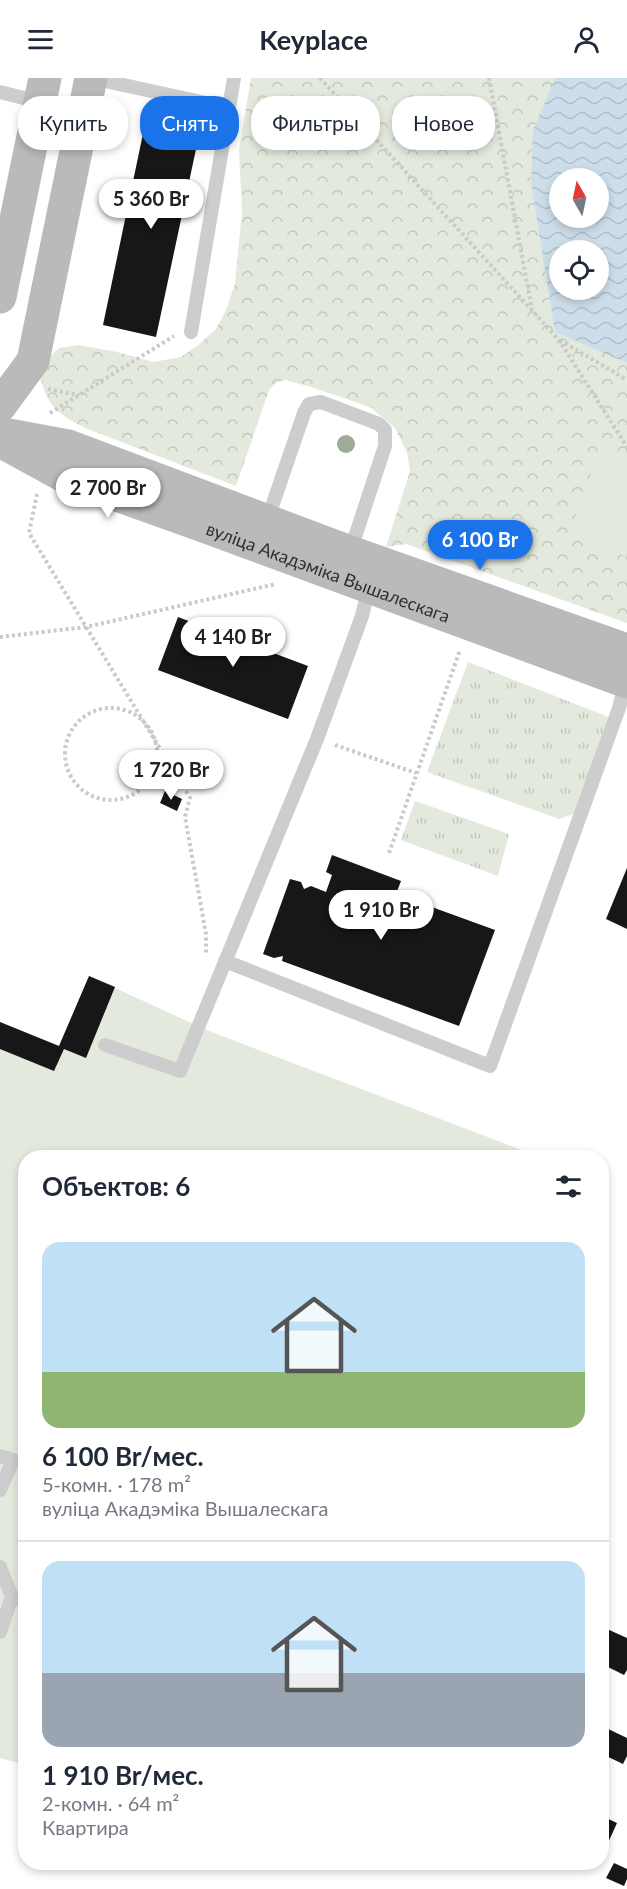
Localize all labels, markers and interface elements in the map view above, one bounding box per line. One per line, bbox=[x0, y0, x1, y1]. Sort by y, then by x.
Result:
icon: menu bbox=[24, 23, 57, 56]
text: Keyplace bbox=[259, 23, 368, 56]
icon: person bbox=[570, 23, 603, 56]
chip: Купить bbox=[18, 96, 128, 150]
chip: Снять bbox=[140, 96, 239, 150]
chip: Фильтры bbox=[251, 96, 380, 150]
chip: Новое bbox=[392, 96, 495, 150]
north arrow bbox=[549, 168, 609, 228]
map controls bbox=[549, 168, 609, 300]
pin: 5 360 Br bbox=[89, 179, 213, 230]
text: 5 360 Br bbox=[113, 186, 189, 210]
button: locate bbox=[549, 240, 609, 300]
pin: 2 700 Br bbox=[46, 468, 170, 519]
text: 2 700 Br bbox=[70, 475, 146, 499]
street label: вуліца Акадэміка Вышалескага bbox=[203, 517, 453, 627]
pin: 6 100 Br bbox=[418, 520, 542, 571]
text: 6 100 Br bbox=[442, 527, 518, 551]
pin: 4 140 Br bbox=[171, 617, 295, 668]
text: 4 140 Br bbox=[195, 624, 271, 648]
pin: 1 720 Br bbox=[109, 750, 233, 801]
text: 1 720 Br bbox=[133, 757, 209, 781]
pin: 1 910 Br bbox=[319, 890, 443, 941]
text: 1 910 Br bbox=[343, 897, 419, 921]
text: Объектов: 6 bbox=[42, 1170, 190, 1202]
icon: filters bbox=[552, 1170, 585, 1203]
icon: home bbox=[260, 1281, 368, 1389]
text: 6 100 Br/мес. bbox=[42, 1440, 204, 1472]
text: 5-комн. · 178 m² bbox=[42, 1472, 191, 1496]
text: вуліца Акадэміка Вышалескага bbox=[42, 1496, 329, 1520]
icon: home bbox=[260, 1600, 368, 1708]
text: 1 910 Br/мес. bbox=[42, 1759, 204, 1791]
text: 2-комн. · 64 m² bbox=[42, 1791, 179, 1815]
text: Квартира bbox=[42, 1815, 129, 1839]

